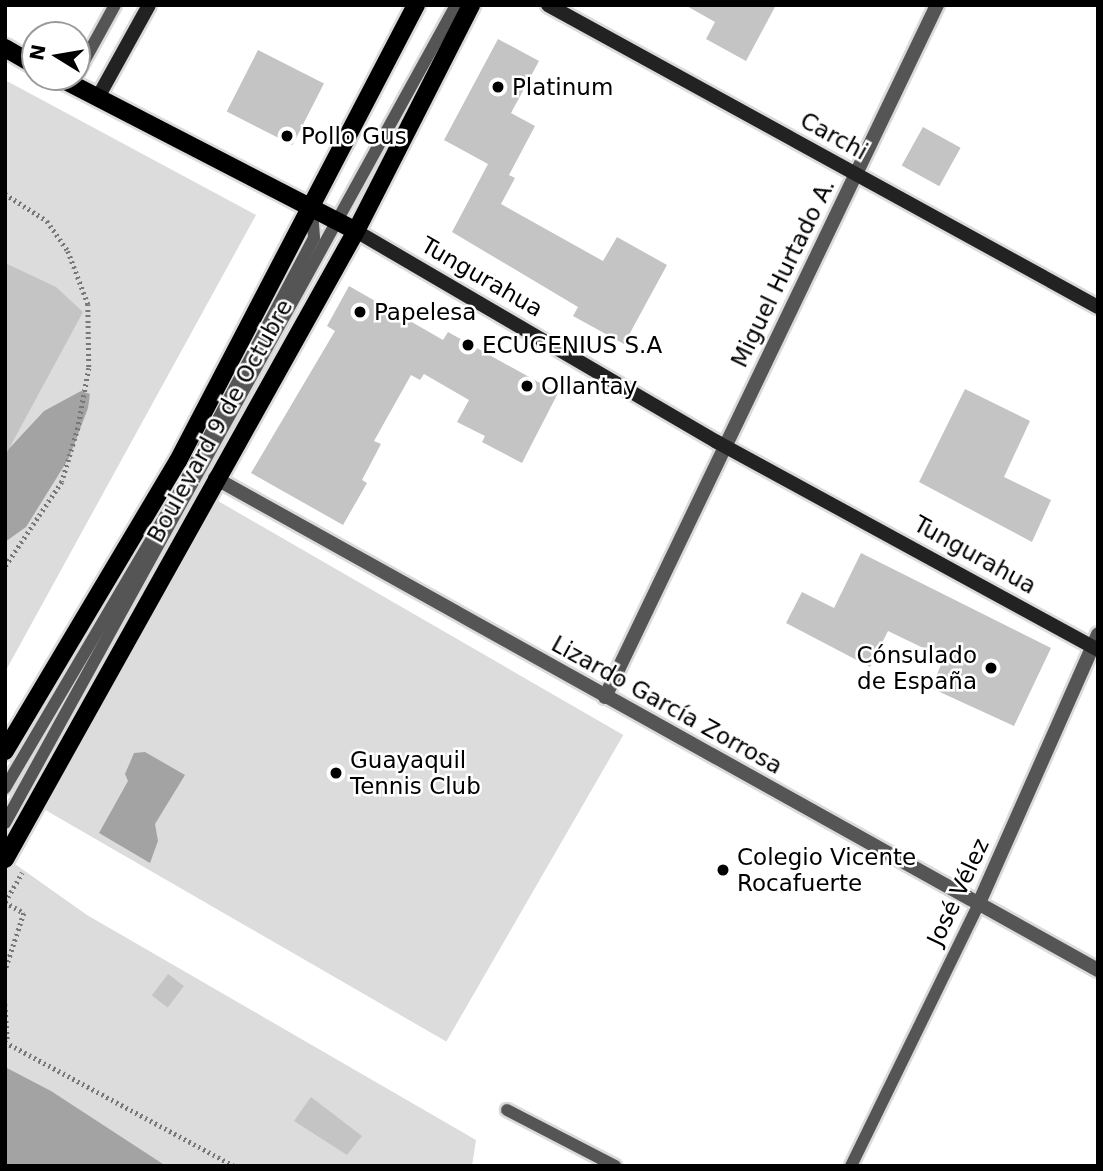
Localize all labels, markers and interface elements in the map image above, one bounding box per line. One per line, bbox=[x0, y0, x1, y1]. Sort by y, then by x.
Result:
north arrow bbox=[21, 21, 91, 91]
text: N bbox=[25, 42, 50, 62]
place label: Platinum bbox=[512, 73, 613, 101]
marker: Platinum bbox=[490, 79, 506, 95]
street label: Carchi bbox=[796, 106, 872, 166]
place label: Pollo Gus bbox=[301, 122, 407, 150]
marker: Pollo Gus bbox=[279, 128, 295, 144]
street label: Miguel Hurtado A. bbox=[725, 174, 841, 372]
street label: Tungurahua bbox=[416, 231, 548, 323]
street label: Boulevard 9 de Octubre bbox=[142, 295, 298, 547]
place label: Papelesa bbox=[374, 298, 476, 326]
marker: Papelesa bbox=[352, 304, 368, 320]
place label: ECUGENIUS S.A bbox=[482, 331, 662, 359]
marker: ECUGENIUS S.A bbox=[460, 337, 476, 353]
place label: Ollantay bbox=[541, 372, 637, 400]
marker: Ollantay bbox=[519, 378, 535, 394]
street label: Tungurahua bbox=[909, 510, 1041, 600]
street label: Lizardo García Zorrosa bbox=[547, 630, 787, 780]
place label: Cónsulado de España bbox=[857, 641, 977, 695]
marker: Cónsulado de España bbox=[983, 660, 999, 676]
place label: Guayaquil Tennis Club bbox=[350, 746, 481, 800]
marker: Guayaquil Tennis Club bbox=[328, 765, 344, 781]
street label: José Vélez bbox=[921, 834, 995, 950]
place label: Colegio Vicente Rocafuerte bbox=[737, 843, 916, 897]
marker: Colegio Vicente Rocafuerte bbox=[715, 862, 731, 878]

